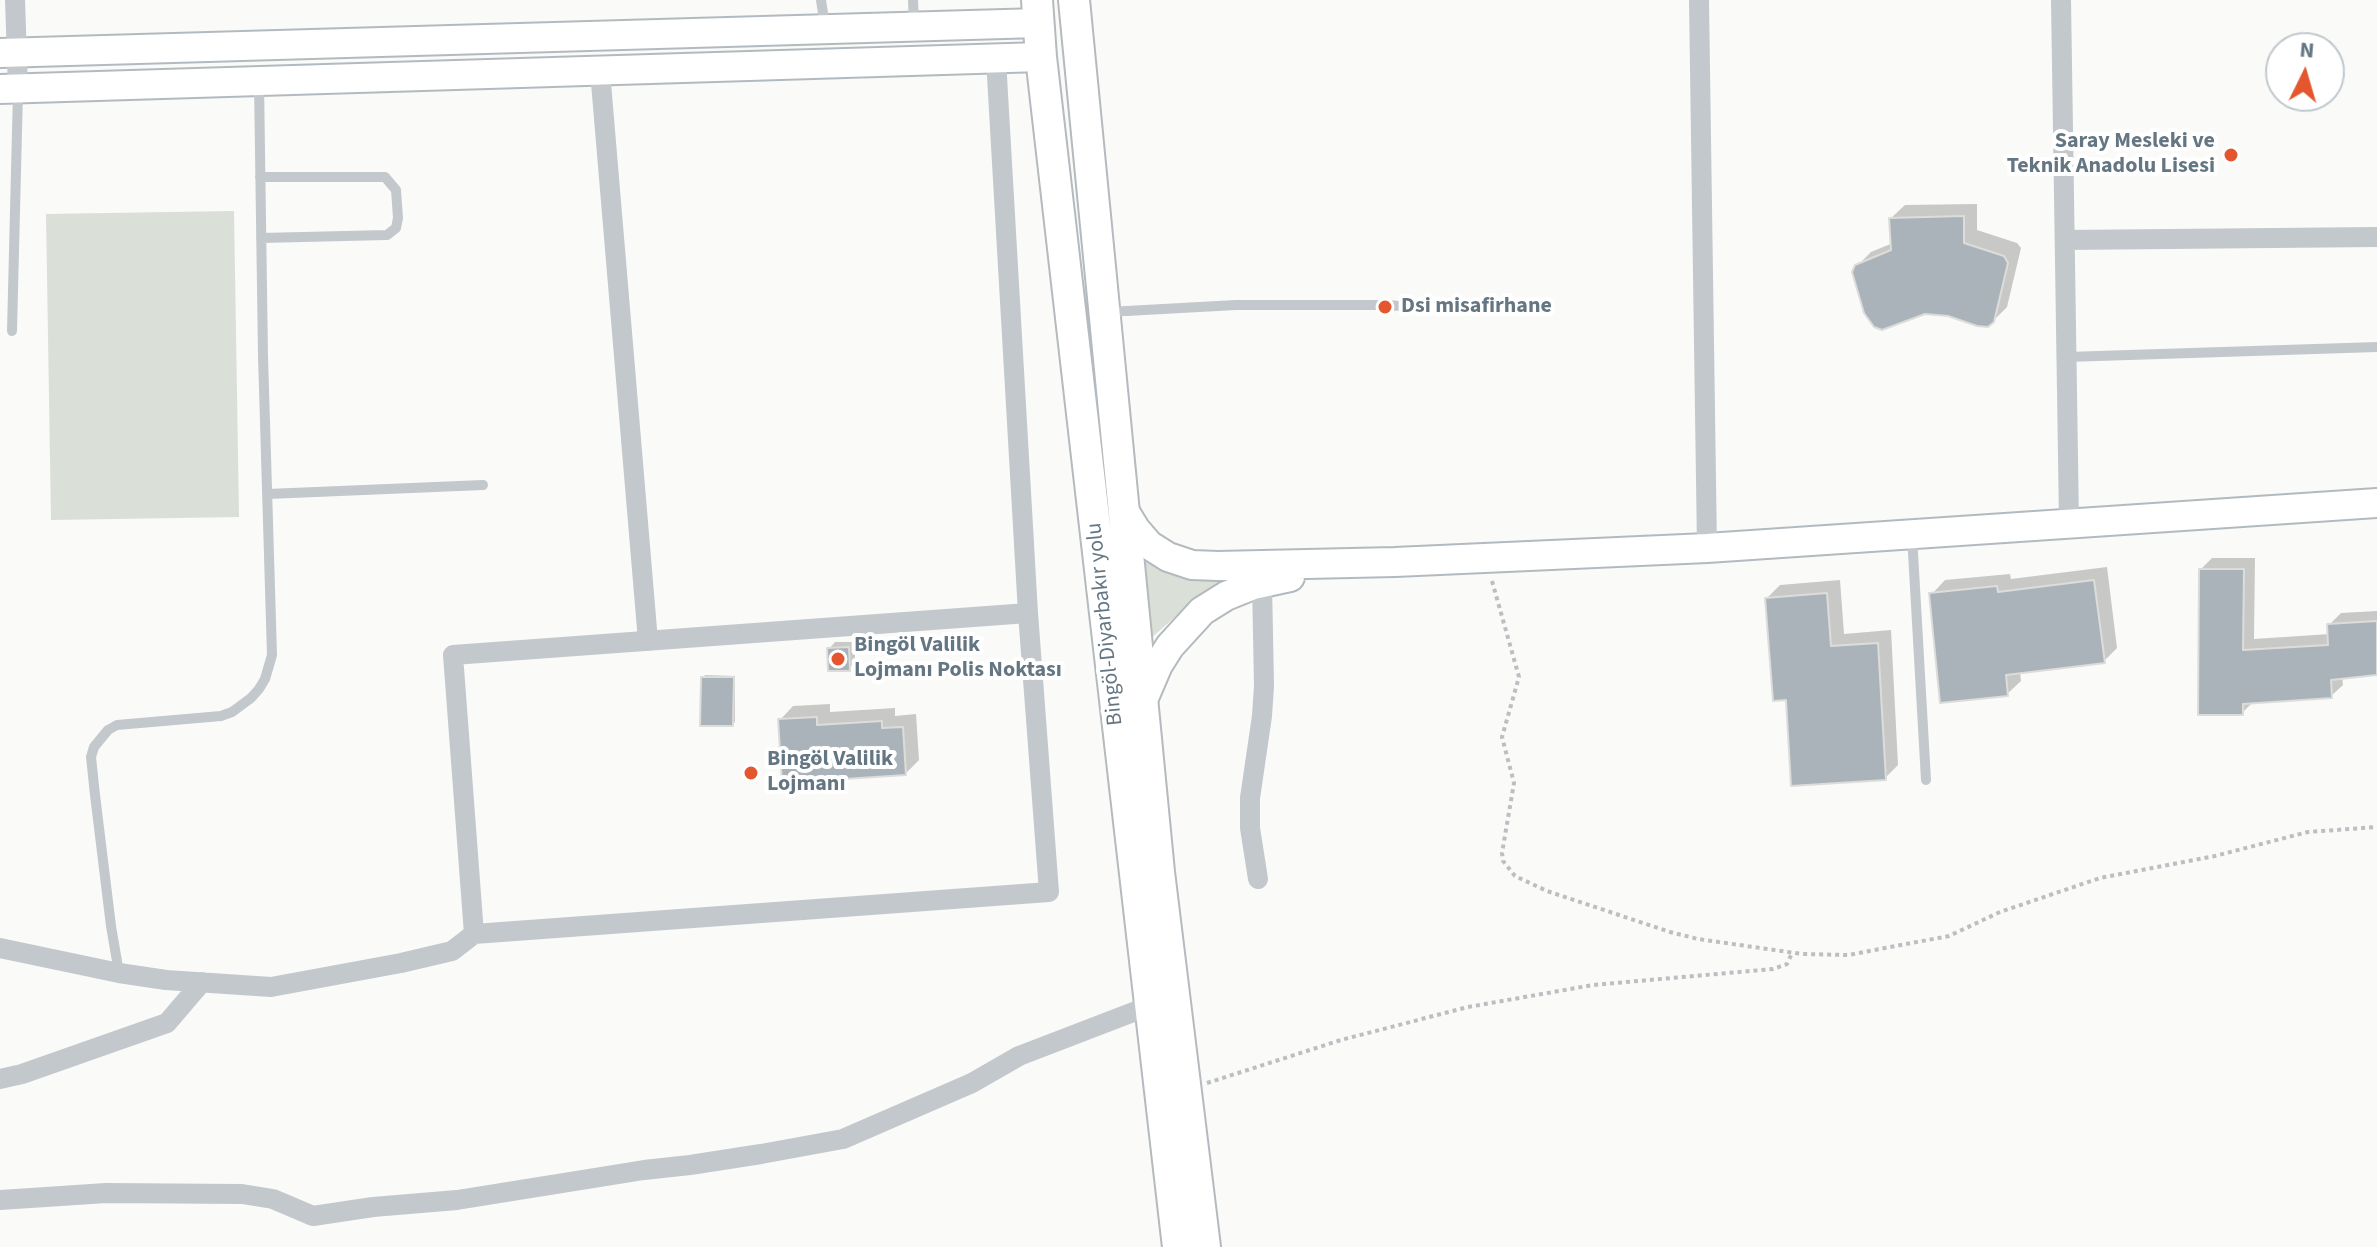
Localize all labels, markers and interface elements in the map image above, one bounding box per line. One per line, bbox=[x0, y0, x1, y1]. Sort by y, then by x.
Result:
north arrow bbox=[2265, 32, 2345, 112]
text: N bbox=[2298, 34, 2316, 67]
place label: Saray Mesleki ve Teknik Anadolu Lisesi bbox=[2007, 129, 2215, 180]
marker: Saray Mesleki ve Teknik Anadolu Lisesi bbox=[2222, 146, 2240, 164]
place label: Dsi misafirhane bbox=[1401, 294, 1552, 320]
marker: Dsi misafirhane bbox=[1376, 298, 1394, 316]
street label: Bingöl-Diyarbakır yolu bbox=[1082, 521, 1130, 727]
place label: Bingöl Valilik Lojmanı Polis Noktası bbox=[854, 633, 1062, 684]
marker: Bingöl Valilik Lojmanı Polis Noktası bbox=[829, 650, 847, 668]
place label: Bingöl Valilik Lojmanı bbox=[767, 747, 893, 798]
marker: Bingöl Valilik Lojmanı bbox=[742, 764, 760, 782]

